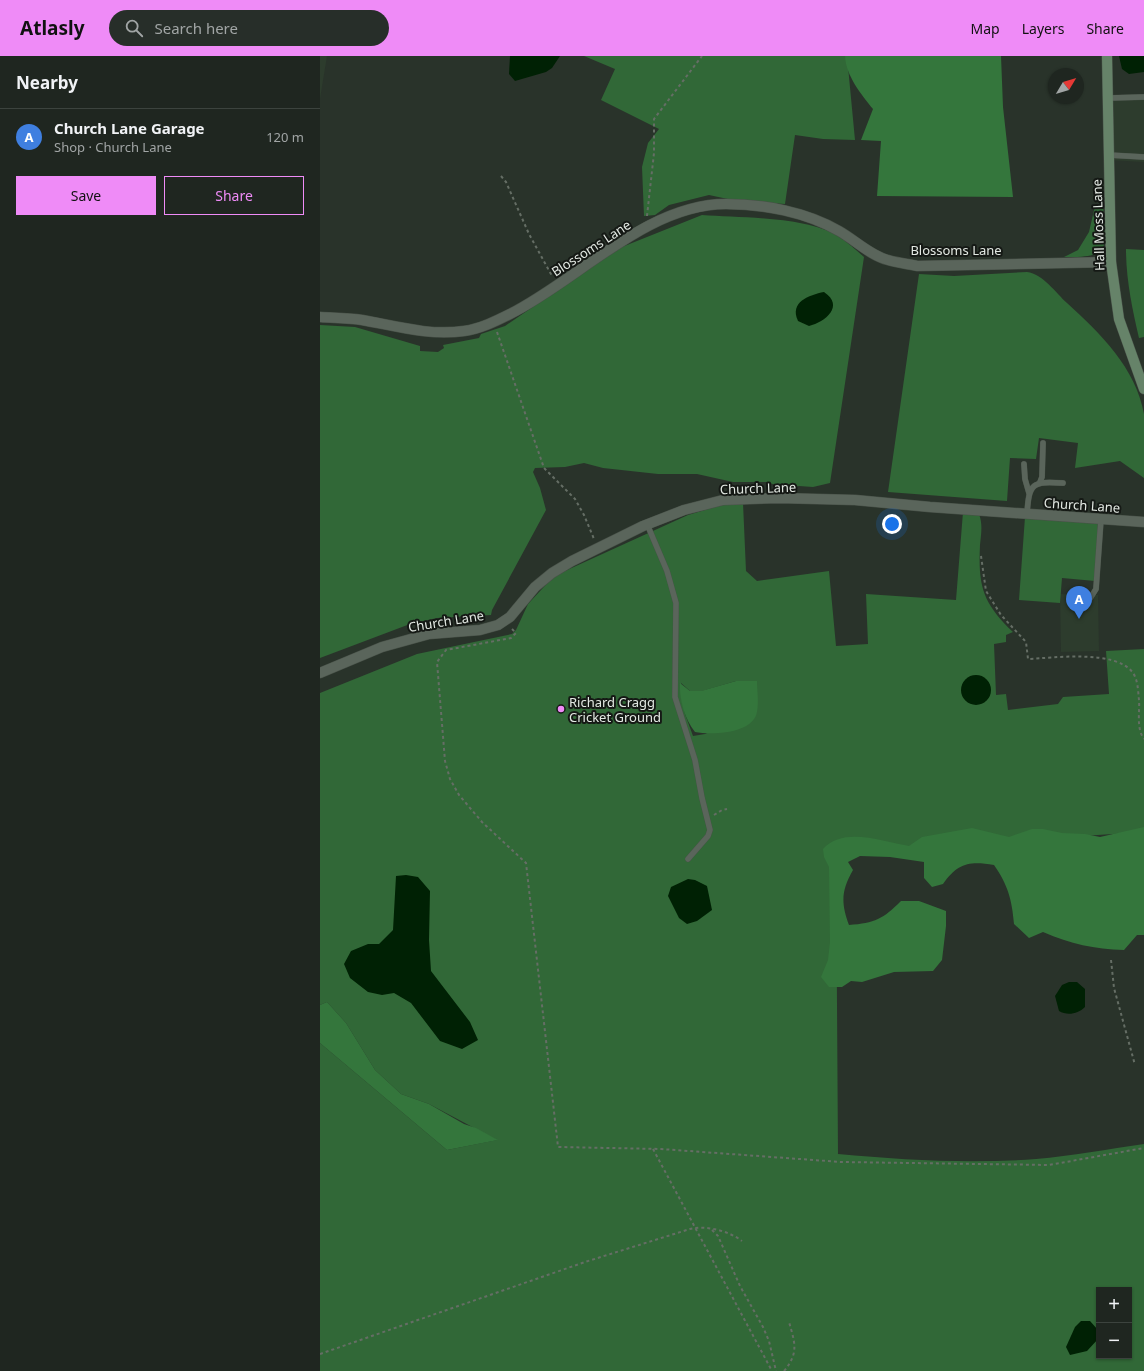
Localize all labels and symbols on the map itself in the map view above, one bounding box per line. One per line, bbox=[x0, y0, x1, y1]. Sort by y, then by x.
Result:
north arrow bbox=[1048, 68, 1084, 104]
street label: Hall Moss Lane bbox=[1087, 179, 1109, 271]
street label: Blossoms Lane bbox=[548, 216, 634, 280]
street label: Blossoms Lane bbox=[910, 241, 1002, 259]
street label: Church Lane bbox=[719, 478, 797, 498]
street label: Church Lane bbox=[1043, 493, 1121, 517]
your location bbox=[882, 514, 902, 534]
pin: A bbox=[1066, 586, 1092, 619]
street label: Church Lane bbox=[407, 606, 485, 636]
place label: Richard Cragg Cricket Ground bbox=[569, 693, 661, 726]
marker: Richard Cragg Cricket Ground bbox=[556, 704, 566, 714]

